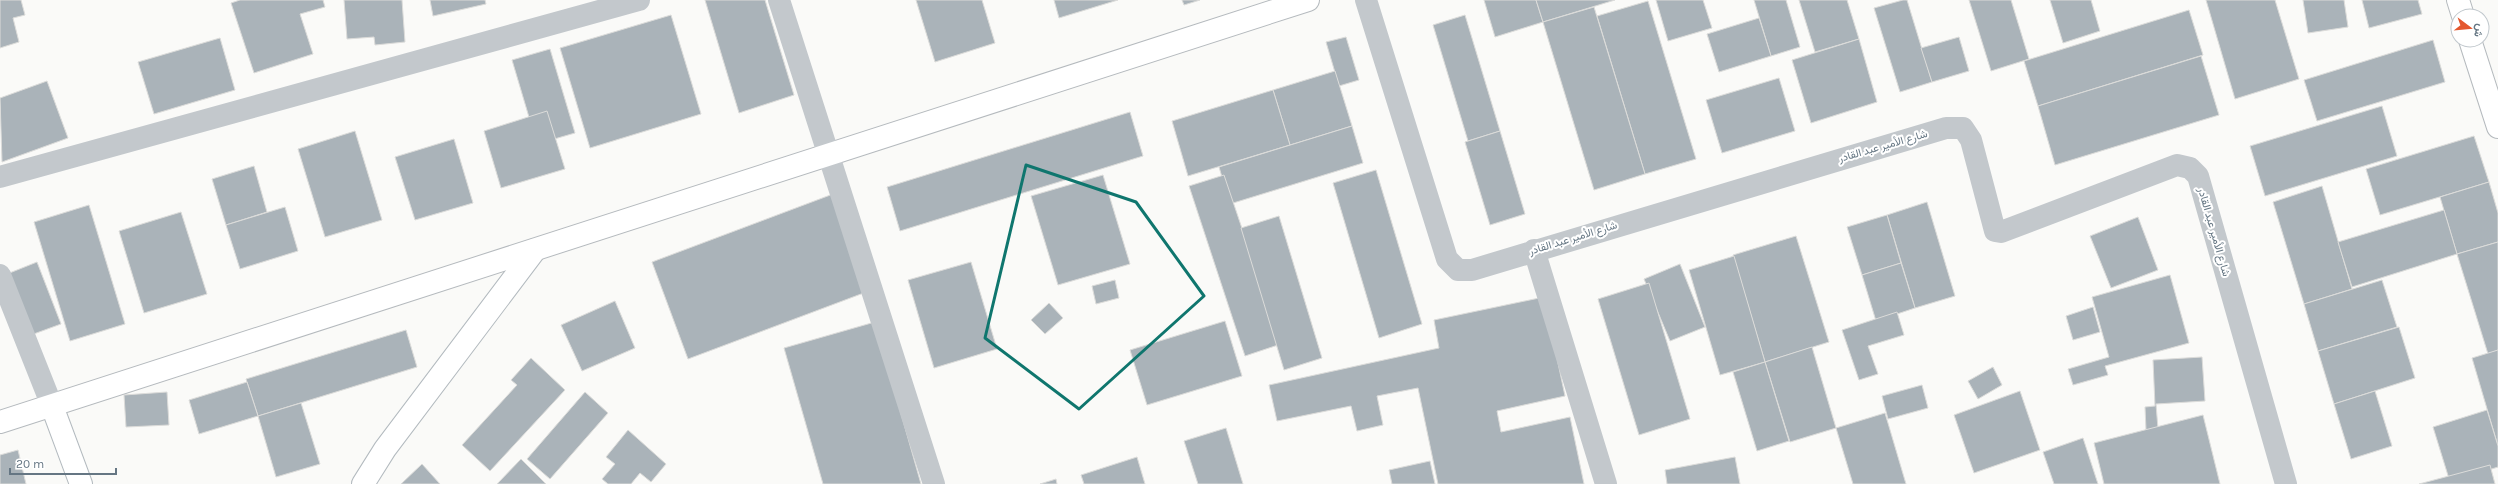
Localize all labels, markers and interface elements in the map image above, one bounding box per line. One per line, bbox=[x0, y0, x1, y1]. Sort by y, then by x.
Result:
north arrow bbox=[2450, 8, 2490, 48]
text: ش bbox=[2471, 22, 2487, 39]
street label: شارع الأمير عبد القادر bbox=[1836, 127, 1929, 166]
street label: شارع الأمير عبد القادر bbox=[2194, 185, 2233, 278]
street label: شارع الأمير عبد القادر bbox=[1526, 218, 1619, 259]
scale bar bbox=[10, 450, 116, 476]
text: 20 m bbox=[16, 457, 44, 471]

